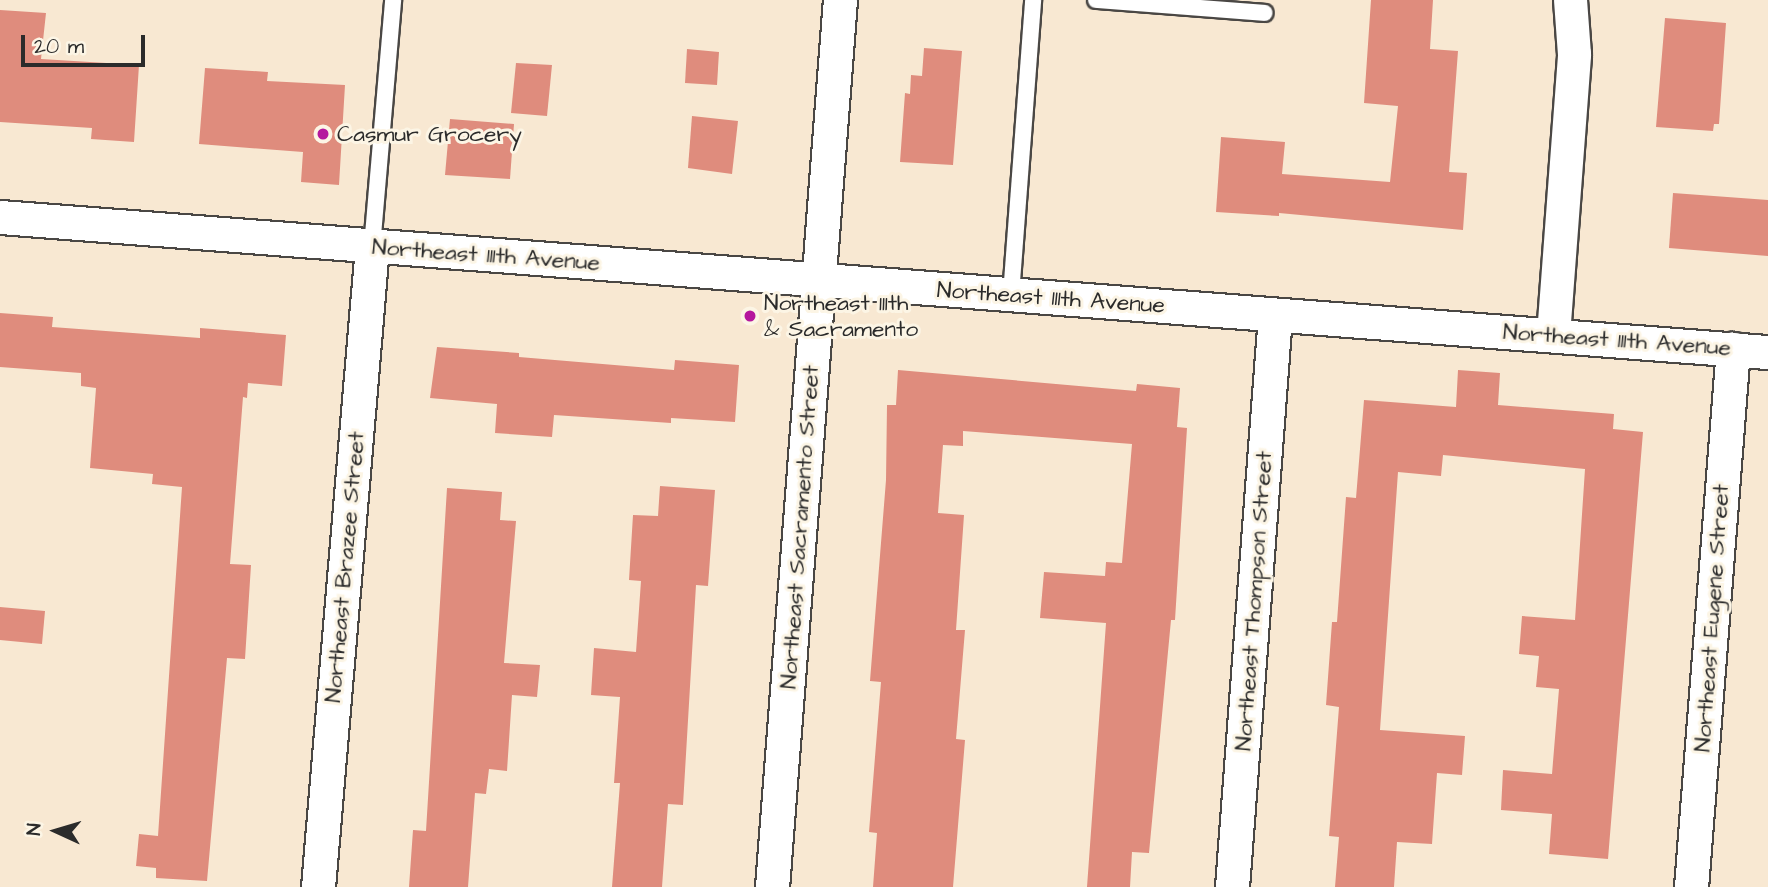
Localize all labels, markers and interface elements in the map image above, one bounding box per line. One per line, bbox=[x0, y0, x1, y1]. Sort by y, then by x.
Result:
scale bar bbox=[24, 21, 149, 65]
text: 20 m bbox=[34, 32, 84, 61]
place label: Casmur Grocery bbox=[337, 120, 522, 148]
marker: Casmur Grocery bbox=[315, 126, 331, 142]
street label: Northeast 111th Avenue bbox=[371, 233, 601, 277]
street label: Northeast 111th Avenue bbox=[936, 276, 1166, 320]
place label: Northeast 111th & Sacramento bbox=[764, 289, 918, 343]
marker: Northeast 111th & Sacramento bbox=[742, 308, 758, 324]
street label: Northeast 111th Avenue bbox=[1502, 318, 1732, 362]
street label: Northeast Sacramento Street bbox=[775, 364, 825, 690]
street label: Northeast Brazee Street bbox=[319, 430, 371, 704]
street label: Northeast Thompson Street bbox=[1230, 450, 1278, 752]
street label: Northeast Eugene Street bbox=[1689, 483, 1735, 753]
north arrow bbox=[21, 796, 91, 866]
text: N bbox=[21, 823, 48, 836]

